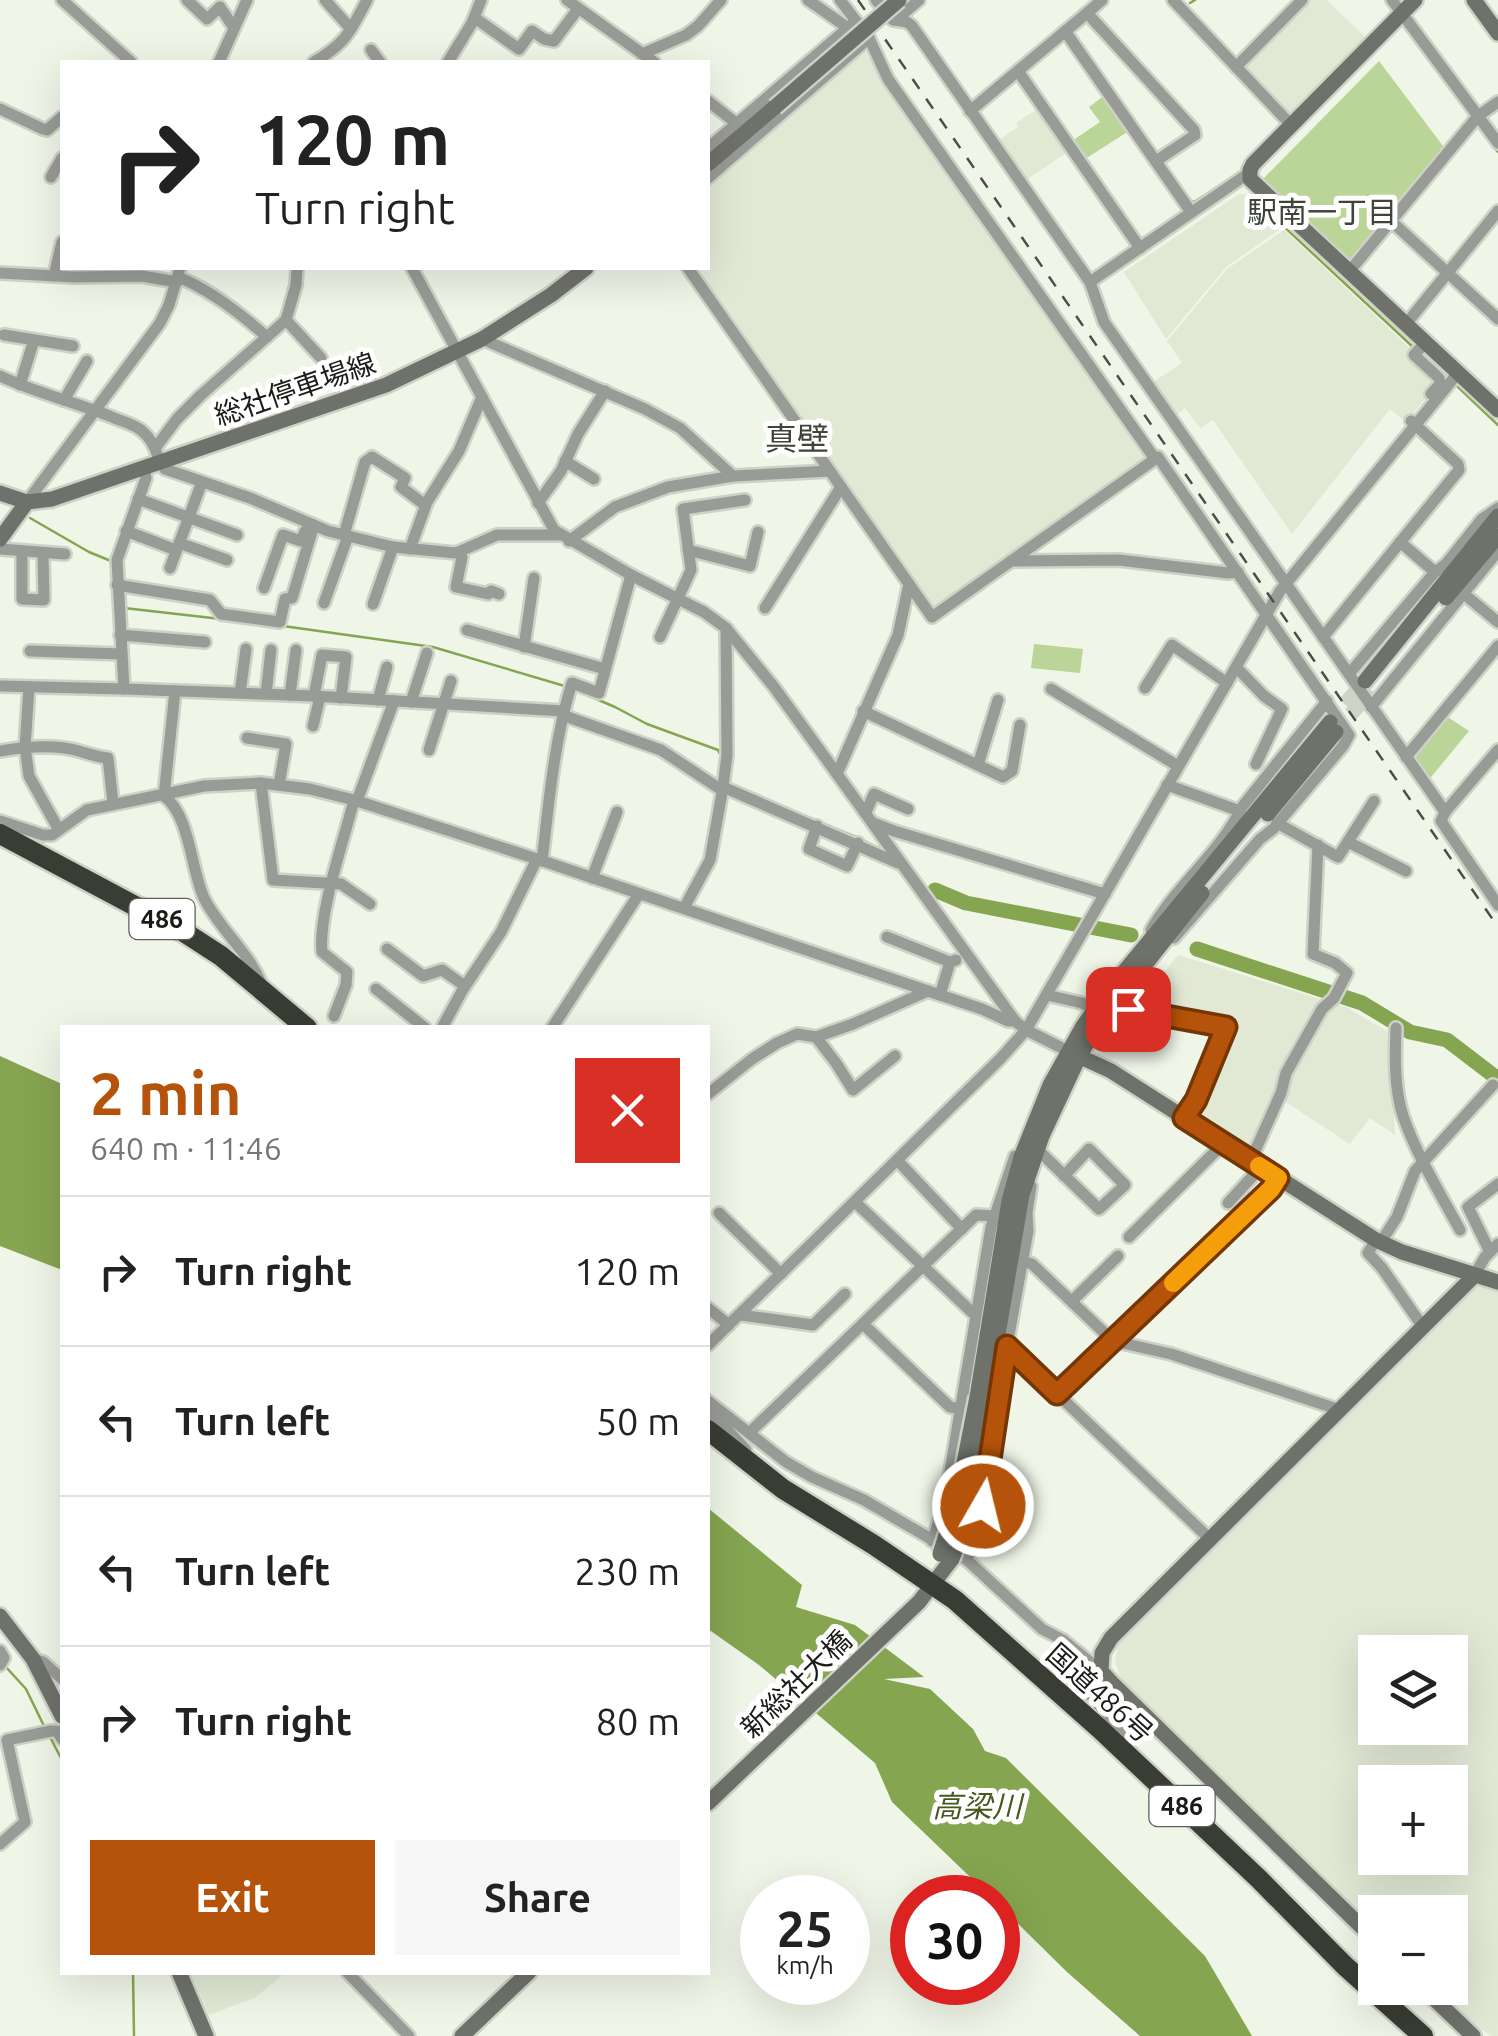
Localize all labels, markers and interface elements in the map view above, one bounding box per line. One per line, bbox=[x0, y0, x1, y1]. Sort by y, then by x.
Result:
icon: right bbox=[90, 100, 220, 230]
text: 120 m bbox=[255, 100, 450, 178]
text: Turn right bbox=[255, 182, 455, 233]
district label: 駅南一丁目 bbox=[1247, 195, 1397, 229]
street label: 総社停車場線 bbox=[210, 347, 379, 431]
district label: 真壁 bbox=[765, 420, 829, 456]
road number: 486 bbox=[130, 899, 194, 939]
pin bbox=[1086, 967, 1171, 1052]
icon: arrive bbox=[1101, 982, 1156, 1037]
button: close bbox=[575, 1058, 680, 1163]
text: 2 min bbox=[90, 1059, 242, 1126]
text: 640 m · 11:46 bbox=[90, 1130, 282, 1166]
icon: right bbox=[90, 1244, 145, 1299]
text: Turn right bbox=[175, 1250, 352, 1292]
text: 120 m bbox=[574, 1250, 680, 1292]
icon: left bbox=[90, 1394, 145, 1449]
text: Turn left bbox=[175, 1400, 330, 1442]
text: 50 m bbox=[596, 1400, 680, 1442]
position arrow bbox=[931, 1454, 1035, 1558]
icon: left bbox=[90, 1544, 145, 1599]
text: Turn left bbox=[175, 1550, 330, 1592]
text: 230 m bbox=[574, 1550, 680, 1592]
street label: 新総社大橋 bbox=[735, 1624, 857, 1743]
map controls bbox=[1358, 1635, 1468, 2005]
button: layers bbox=[1358, 1635, 1468, 1745]
street label: 国道486号 bbox=[1041, 1637, 1160, 1748]
icon: right bbox=[90, 1694, 145, 1749]
text: Turn right bbox=[175, 1700, 352, 1742]
text: 80 m bbox=[596, 1700, 680, 1742]
button: + bbox=[1358, 1765, 1468, 1875]
road number: 486 bbox=[1150, 1786, 1214, 1826]
water label: 高梁川 bbox=[932, 1789, 1025, 1823]
button: Exit bbox=[90, 1840, 375, 1955]
button: Share bbox=[395, 1840, 680, 1955]
speed limit sign: 30 bbox=[890, 1875, 1020, 2005]
button: − bbox=[1358, 1895, 1468, 2005]
text: 25 bbox=[777, 1900, 833, 1956]
text: km/h bbox=[776, 1951, 834, 1979]

